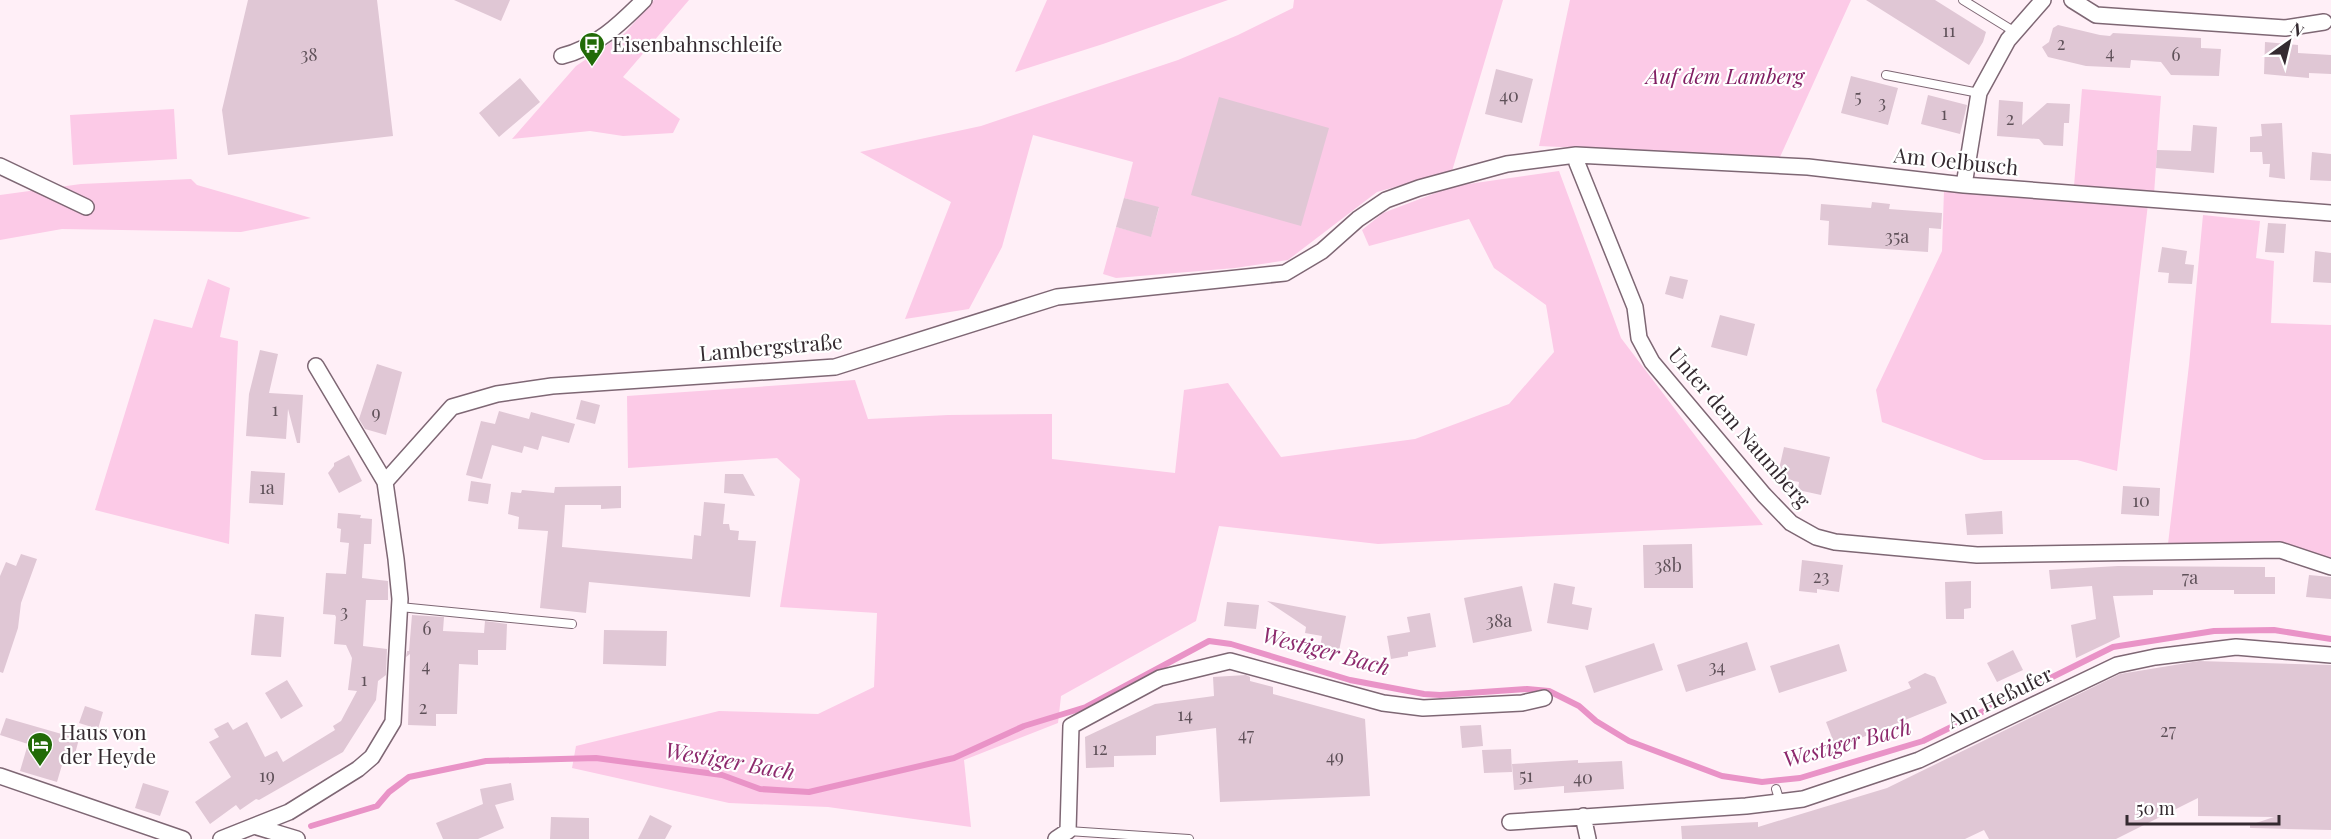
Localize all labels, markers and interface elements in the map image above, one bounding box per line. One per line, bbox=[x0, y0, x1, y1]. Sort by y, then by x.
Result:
north arrow bbox=[2259, 12, 2319, 72]
text: N bbox=[2287, 17, 2309, 41]
house number: 11 bbox=[1942, 18, 1956, 42]
place label: Eisenbahnschleife bbox=[612, 29, 782, 57]
bus stop icon: Eisenbahnschleife bbox=[577, 30, 607, 68]
house number: 2 bbox=[2057, 31, 2065, 55]
house number: 4 bbox=[2106, 40, 2115, 64]
house number: 38 bbox=[300, 42, 318, 66]
house number: 6 bbox=[2171, 42, 2181, 66]
park label: Auf dem Lamberg bbox=[1644, 61, 1806, 89]
house number: 40 bbox=[1499, 83, 1519, 107]
house number: 5 bbox=[1854, 84, 1862, 108]
house number: 3 bbox=[1878, 90, 1886, 114]
house number: 1 bbox=[1941, 101, 1948, 125]
house number: 2 bbox=[2006, 106, 2014, 130]
street label: Am Oelbusch bbox=[1891, 139, 2021, 181]
house number: 35a bbox=[1885, 224, 1909, 248]
street label: Lambergstraße bbox=[698, 326, 844, 366]
street label: Unter dem Naumberg bbox=[1663, 341, 1818, 513]
house number: 1 bbox=[272, 397, 279, 421]
house number: 9 bbox=[371, 400, 381, 424]
house number: 1a bbox=[259, 475, 275, 499]
house number: 10 bbox=[2132, 488, 2150, 512]
house number: 38b bbox=[1654, 553, 1682, 577]
house number: 23 bbox=[1813, 564, 1829, 588]
house number: 7a bbox=[2182, 565, 2198, 589]
house number: 3 bbox=[340, 599, 348, 623]
house number: 38a bbox=[1486, 608, 1512, 632]
house number: 6 bbox=[422, 616, 432, 640]
water label: Westiger Bach bbox=[1259, 619, 1394, 682]
house number: 4 bbox=[422, 653, 431, 677]
house number: 34 bbox=[1708, 654, 1726, 678]
street label: Am Heßufer bbox=[1941, 658, 2057, 734]
house number: 1 bbox=[361, 667, 368, 691]
house number: 2 bbox=[419, 695, 427, 719]
house number: 14 bbox=[1177, 702, 1193, 726]
water label: Westiger Bach bbox=[1779, 711, 1914, 774]
place label: Haus von der Heyde bbox=[60, 717, 156, 769]
house number: 27 bbox=[2160, 718, 2177, 742]
house number: 47 bbox=[1238, 722, 1255, 746]
hotel icon: Haus von der Heyde bbox=[25, 730, 55, 768]
water label: Westiger Bach bbox=[663, 734, 798, 786]
house number: 12 bbox=[1092, 736, 1108, 760]
house number: 49 bbox=[1326, 744, 1344, 768]
house number: 19 bbox=[259, 763, 275, 787]
house number: 51 bbox=[1519, 763, 1533, 787]
house number: 40 bbox=[1573, 765, 1593, 789]
scale bar bbox=[2127, 788, 2278, 826]
text: 50 m bbox=[2136, 796, 2175, 820]

